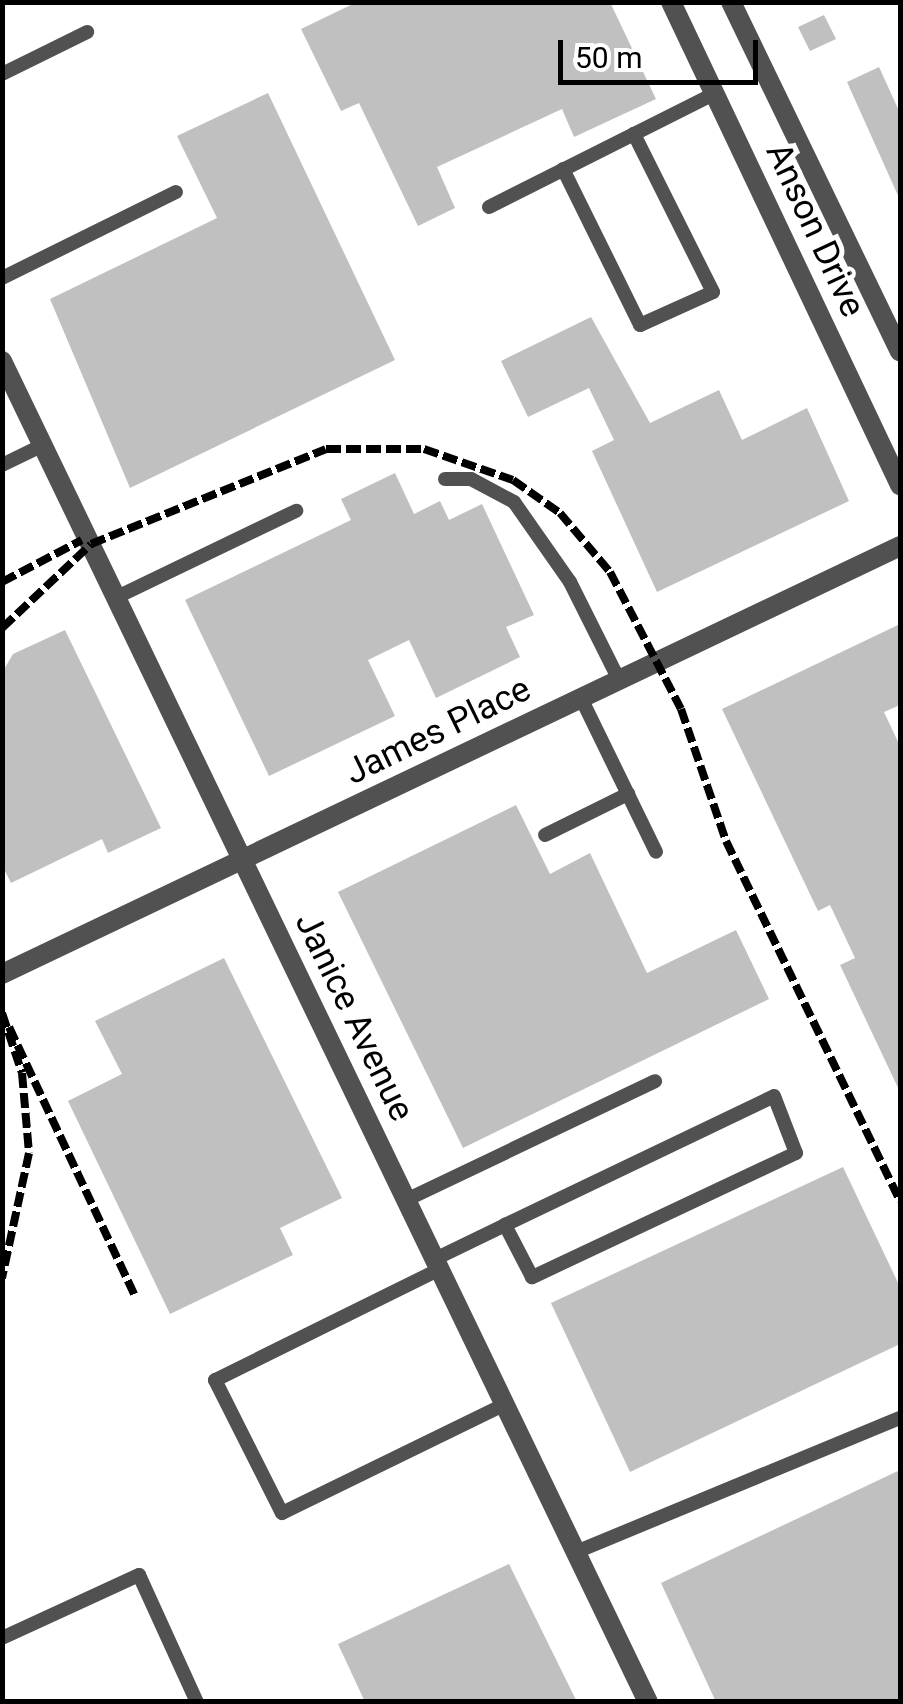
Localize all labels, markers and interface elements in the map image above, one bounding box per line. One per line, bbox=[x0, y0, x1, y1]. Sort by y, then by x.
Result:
scale bar bbox=[563, 20, 763, 82]
text: 50 m bbox=[575, 40, 642, 75]
street label: Anson Drive bbox=[756, 136, 874, 324]
street label: James Place bbox=[339, 668, 537, 794]
street label: Janice Avenue bbox=[286, 906, 422, 1128]

